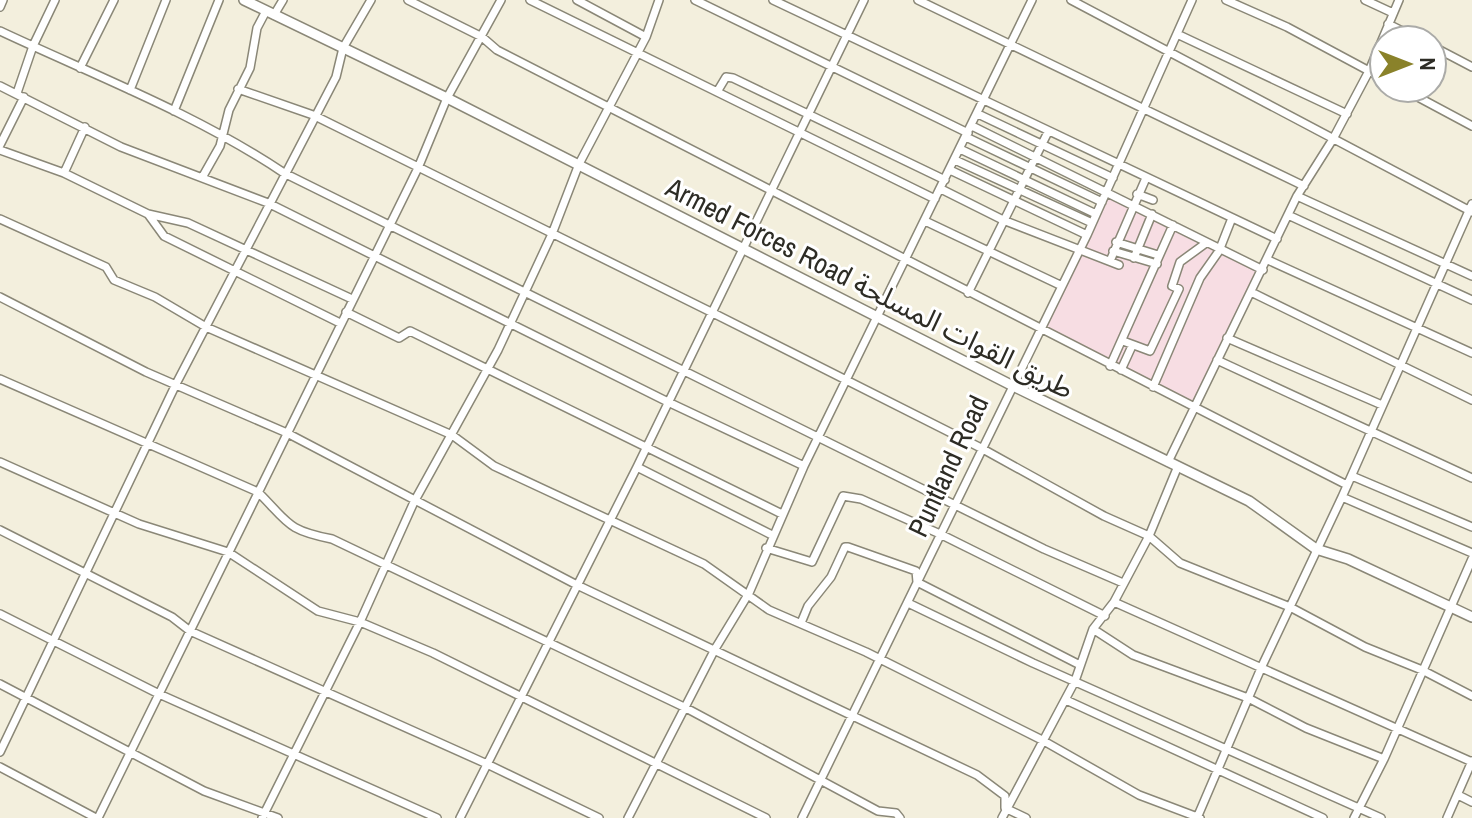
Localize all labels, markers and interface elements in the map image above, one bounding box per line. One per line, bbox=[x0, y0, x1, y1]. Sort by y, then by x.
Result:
north arrow bbox=[1368, 24, 1448, 104]
text: N bbox=[1413, 57, 1443, 71]
street label: Armed Forces Road طريق القوات المسلحة bbox=[659, 168, 1080, 408]
street label: Puntland Road bbox=[899, 389, 997, 543]

